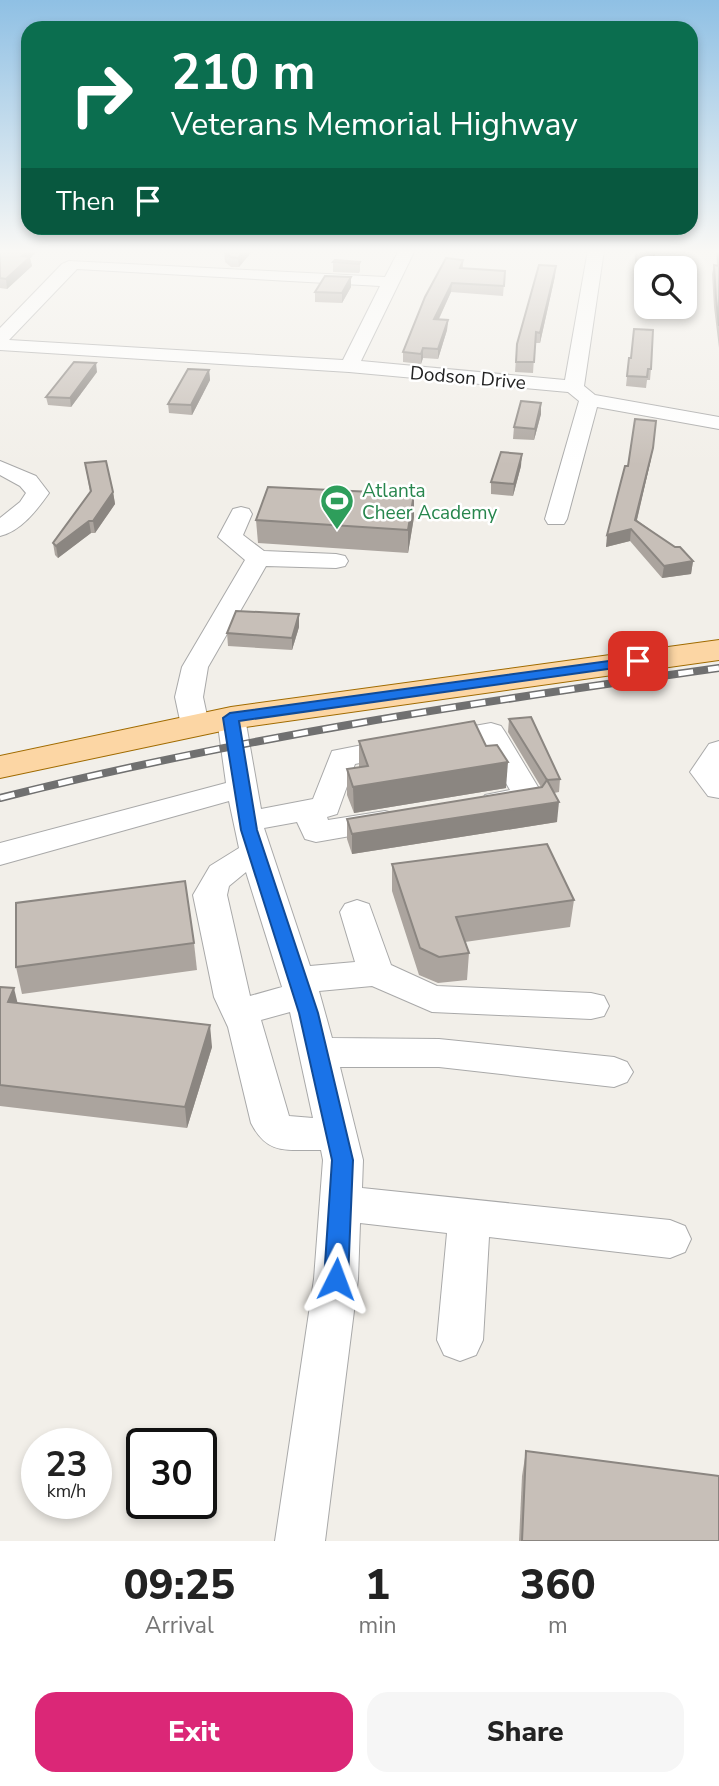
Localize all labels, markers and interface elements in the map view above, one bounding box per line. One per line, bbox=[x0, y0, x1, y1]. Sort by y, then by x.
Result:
text: 210 m bbox=[171, 39, 315, 106]
icon: right bbox=[56, 49, 147, 140]
text: Veterans Memorial Highway bbox=[171, 103, 578, 146]
icon: arrive bbox=[129, 182, 167, 220]
text: Then bbox=[56, 184, 115, 219]
map controls bbox=[634, 256, 697, 319]
button: search bbox=[634, 256, 697, 319]
street label: Dodson Drive bbox=[409, 360, 527, 396]
place label: Atlanta Cheer Academy bbox=[362, 478, 497, 526]
sports icon: Atlanta Cheer Academy bbox=[318, 482, 356, 531]
pin bbox=[608, 631, 668, 691]
icon: arrive bbox=[619, 642, 657, 680]
position arrow bbox=[299, 1242, 373, 1316]
speed limit sign: 30 bbox=[126, 1428, 217, 1519]
text: 23 bbox=[45, 1441, 88, 1488]
text: km/h bbox=[47, 1479, 86, 1503]
text: 09:25 bbox=[123, 1557, 235, 1614]
text: 1 bbox=[365, 1557, 390, 1614]
text: 360 bbox=[520, 1557, 596, 1614]
text: Arrival bbox=[145, 1610, 214, 1641]
text: min bbox=[359, 1610, 397, 1641]
text: m bbox=[548, 1610, 568, 1641]
button: Exit bbox=[35, 1692, 353, 1772]
button: Share bbox=[367, 1692, 684, 1772]

